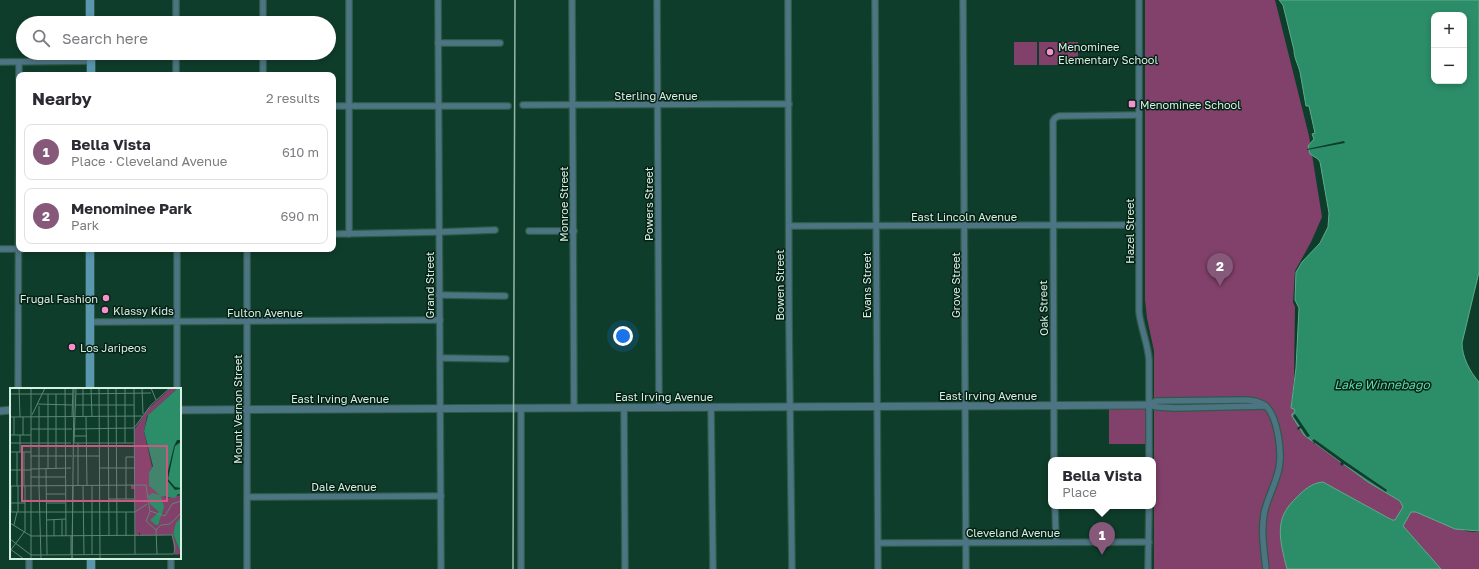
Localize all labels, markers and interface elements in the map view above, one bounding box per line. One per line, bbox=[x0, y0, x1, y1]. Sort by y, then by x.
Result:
map controls bbox=[1431, 12, 1467, 84]
button: + bbox=[1431, 12, 1467, 48]
search box bbox=[16, 16, 336, 60]
icon: search bbox=[30, 27, 52, 49]
text: Search here bbox=[62, 29, 148, 47]
place label: Menominee Elementary School bbox=[1058, 40, 1158, 66]
marker: Menominee Elementary School bbox=[1045, 47, 1055, 57]
button: − bbox=[1431, 48, 1467, 84]
text: Nearby bbox=[32, 88, 92, 109]
street label: Sterling Avenue bbox=[614, 89, 698, 102]
text: 2 results bbox=[266, 90, 320, 106]
place label: Menominee School bbox=[1140, 98, 1241, 111]
marker: Menominee School bbox=[1127, 99, 1137, 109]
text: Bella Vista bbox=[71, 135, 151, 153]
text: 1 bbox=[43, 144, 49, 160]
text: 610 m bbox=[282, 144, 319, 160]
text: Place · Cleveland Avenue bbox=[71, 153, 227, 169]
street label: Monroe Street bbox=[557, 166, 570, 242]
street label: Powers Street bbox=[642, 167, 655, 241]
street label: Hazel Street bbox=[1123, 198, 1136, 264]
text: Menominee Park bbox=[71, 199, 192, 217]
text: 2 bbox=[42, 208, 50, 224]
text: 690 m bbox=[280, 208, 319, 224]
street label: East Lincoln Avenue bbox=[911, 210, 1017, 223]
text: Park bbox=[71, 217, 99, 233]
street label: Bowen Street bbox=[773, 249, 786, 321]
street label: Grand Street bbox=[423, 252, 436, 319]
street label: Evans Street bbox=[860, 252, 873, 318]
street label: Grove Street bbox=[949, 252, 962, 318]
pin: 2 bbox=[1207, 253, 1233, 286]
street label: Oak Street bbox=[1036, 280, 1050, 336]
place label: Frugal Fashion bbox=[20, 292, 98, 305]
marker: Frugal Fashion bbox=[101, 293, 111, 303]
place label: Klassy Kids bbox=[113, 304, 174, 317]
marker: Klassy Kids bbox=[100, 305, 110, 315]
street label: Fulton Avenue bbox=[227, 306, 303, 319]
your location bbox=[613, 326, 633, 346]
place label: Los Jaripeos bbox=[80, 341, 147, 354]
marker: Los Jaripeos bbox=[67, 342, 77, 352]
street label: Mount Vernon Street bbox=[231, 354, 244, 464]
water label: Lake Winnebago bbox=[1334, 377, 1431, 392]
inset map bbox=[10, 388, 181, 559]
street label: East Irving Avenue bbox=[939, 389, 1037, 402]
street label: East Irving Avenue bbox=[615, 390, 713, 403]
street label: East Irving Avenue bbox=[291, 392, 389, 405]
popup bbox=[1048, 457, 1156, 509]
text: Bella Vista bbox=[1062, 466, 1142, 484]
street label: Dale Avenue bbox=[311, 480, 377, 493]
text: Place bbox=[1062, 484, 1097, 500]
pin: 1 bbox=[1089, 522, 1115, 555]
street label: Cleveland Avenue bbox=[966, 526, 1060, 539]

